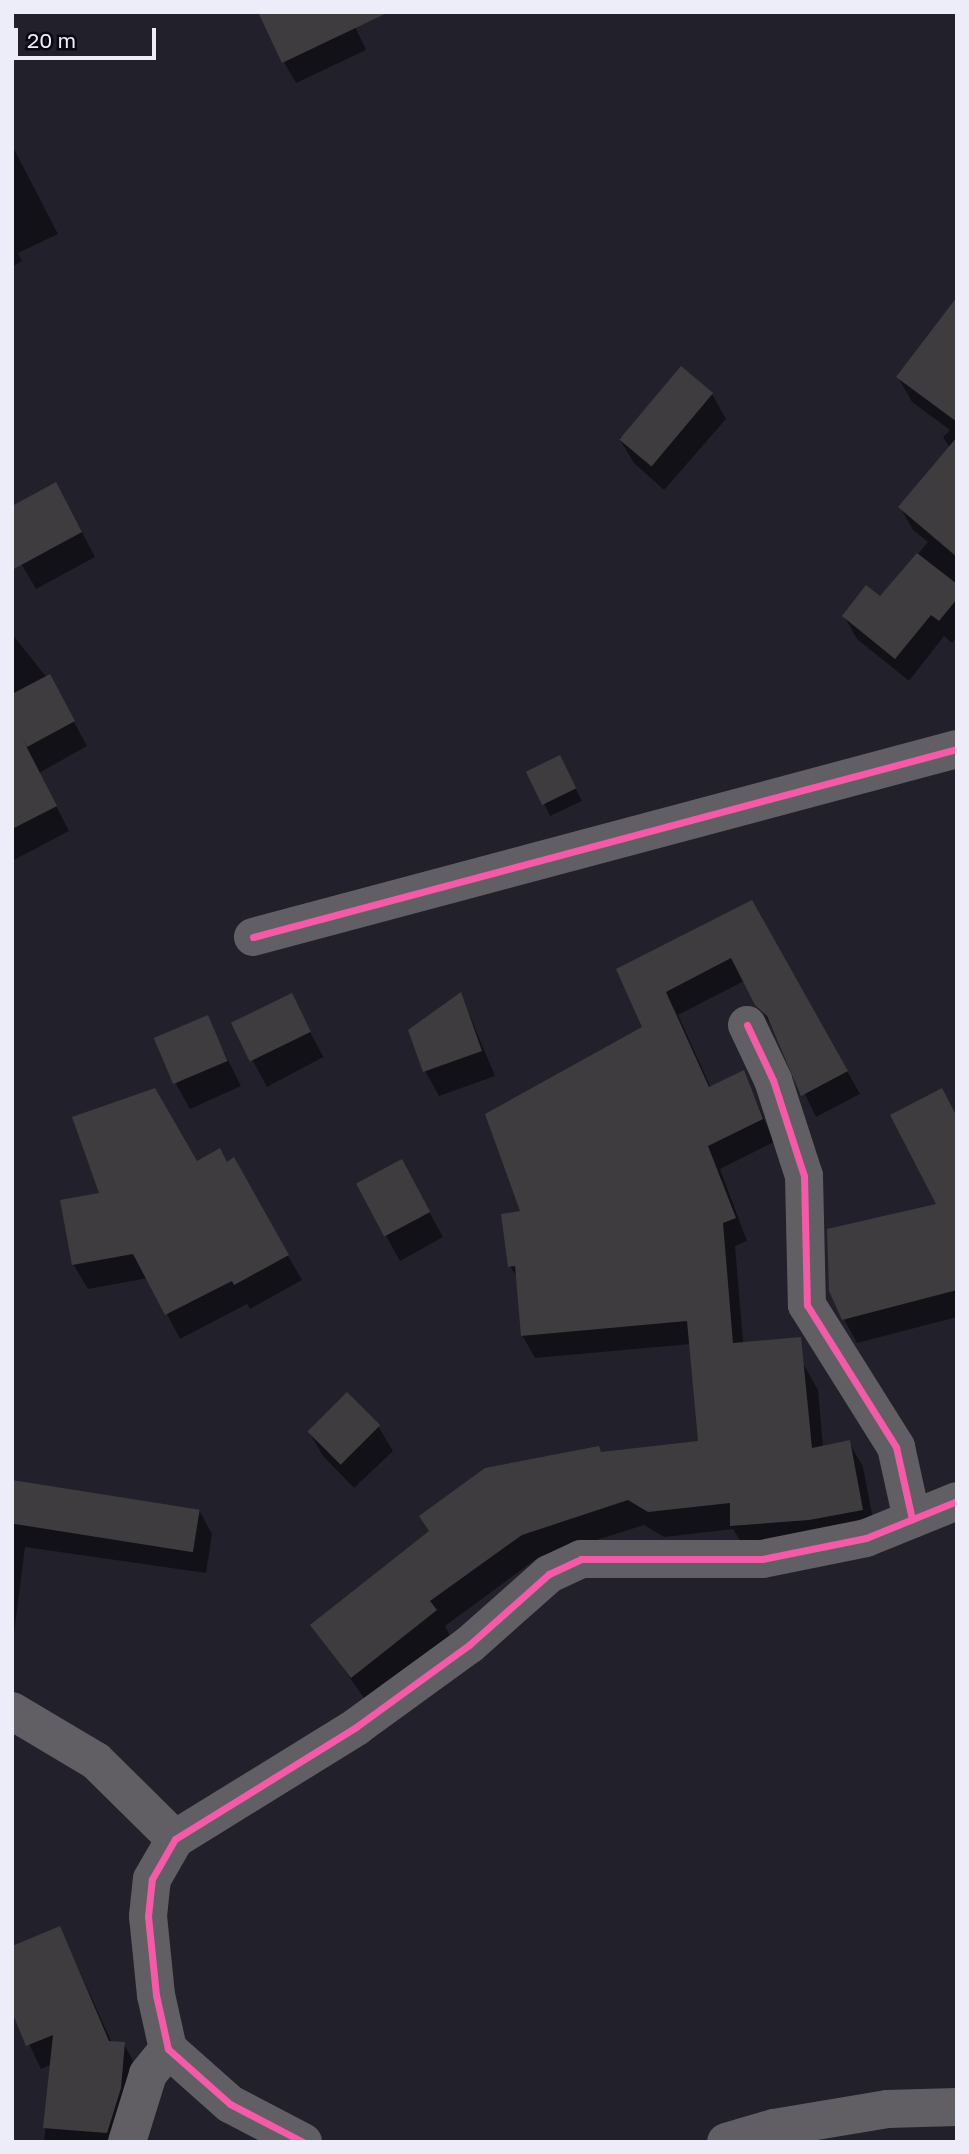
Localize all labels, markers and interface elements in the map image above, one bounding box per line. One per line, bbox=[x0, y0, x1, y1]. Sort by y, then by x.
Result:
scale bar bbox=[18, 14, 159, 58]
text: 20 m bbox=[27, 27, 76, 53]

